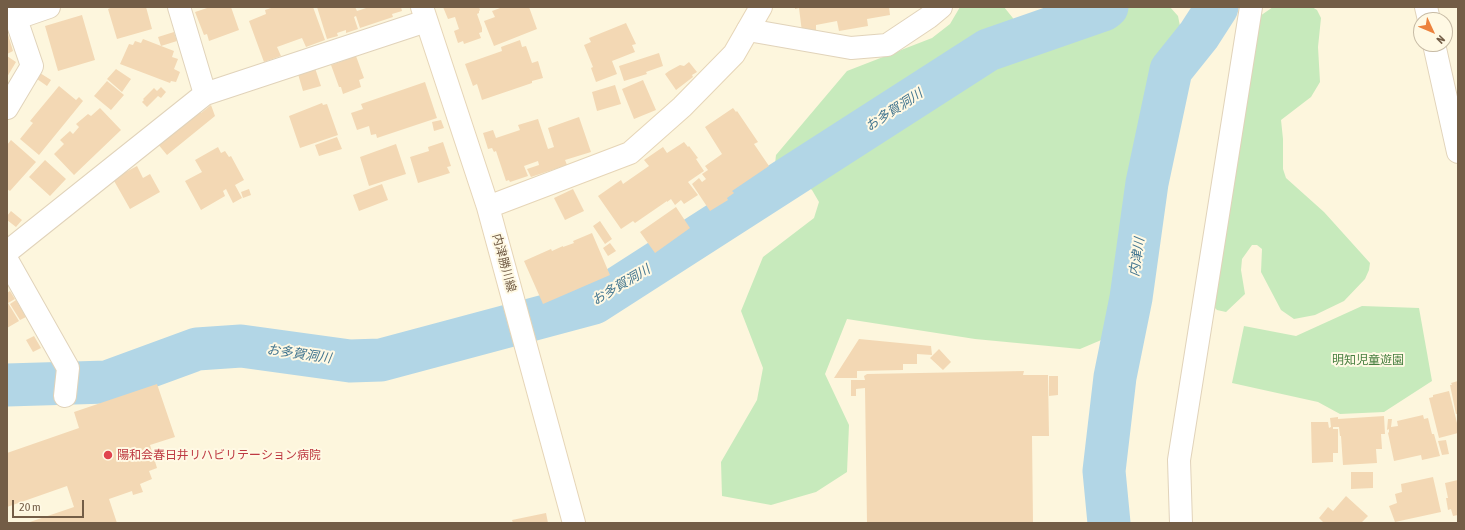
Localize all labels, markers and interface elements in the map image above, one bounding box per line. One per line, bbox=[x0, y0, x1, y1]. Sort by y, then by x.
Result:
north arrow bbox=[1413, 12, 1453, 52]
text: N bbox=[1434, 33, 1447, 46]
water label: お多賀洞川 bbox=[862, 86, 926, 134]
street label: 内津勝川線 bbox=[489, 232, 519, 294]
water label: 内津川 bbox=[1127, 237, 1147, 277]
water label: お多賀洞川 bbox=[589, 262, 653, 308]
water label: お多賀洞川 bbox=[266, 342, 332, 366]
park label: 明知児童遊園 bbox=[1332, 353, 1404, 367]
place label: 陽和会春日井リハビリテーション病院 bbox=[117, 448, 321, 462]
marker: 陽和会春日井リハビリテーション病院 bbox=[102, 449, 114, 461]
scale bar bbox=[14, 492, 86, 518]
text: 20 m bbox=[19, 500, 41, 514]

